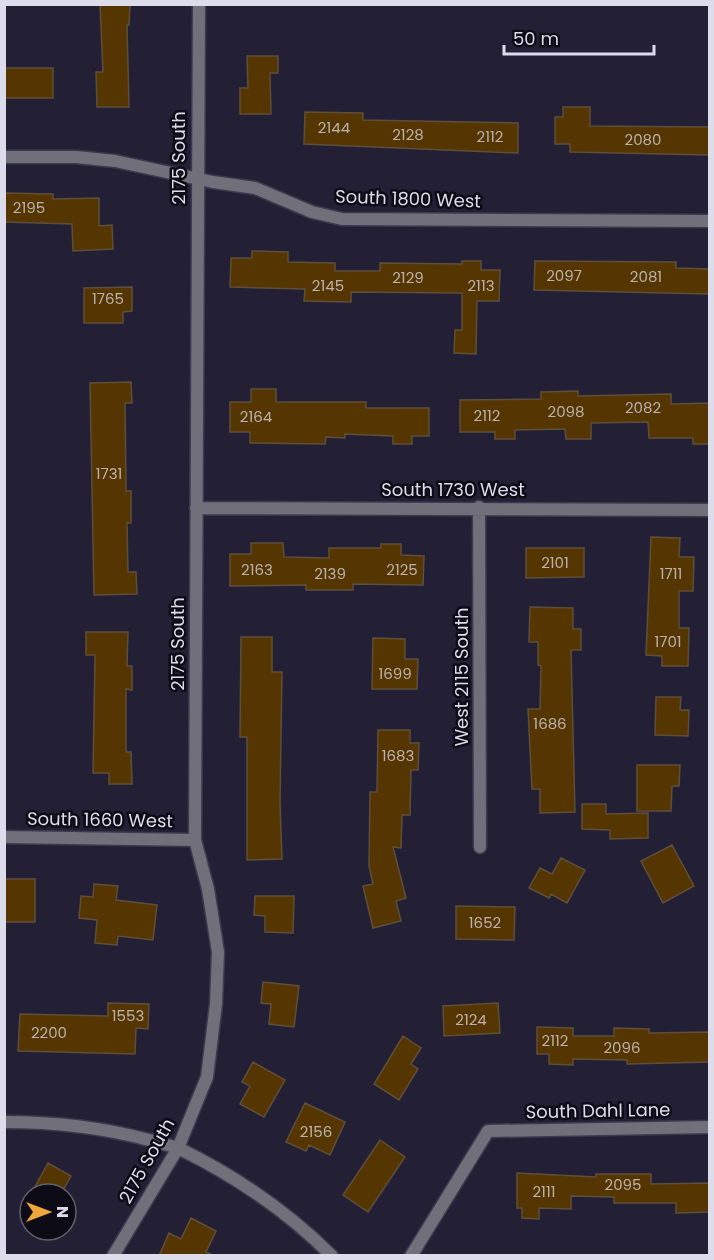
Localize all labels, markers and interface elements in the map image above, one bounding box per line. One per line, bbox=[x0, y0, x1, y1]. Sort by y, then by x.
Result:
scale bar bbox=[504, 18, 654, 56]
text: 50 m bbox=[513, 26, 559, 51]
street label: 2175 South bbox=[166, 111, 191, 205]
house number: 2144 bbox=[318, 117, 350, 138]
house number: 2128 bbox=[392, 124, 424, 145]
house number: 2112 bbox=[477, 126, 503, 147]
house number: 2080 bbox=[625, 129, 661, 150]
street label: South 1800 West bbox=[335, 183, 481, 214]
house number: 2195 bbox=[13, 197, 45, 218]
house number: 2097 bbox=[546, 265, 582, 286]
house number: 2081 bbox=[630, 266, 662, 287]
house number: 2129 bbox=[392, 267, 424, 288]
house number: 2145 bbox=[312, 275, 344, 296]
house number: 2113 bbox=[467, 275, 495, 296]
house number: 1765 bbox=[92, 288, 124, 309]
house number: 2082 bbox=[625, 397, 661, 418]
house number: 2098 bbox=[548, 401, 584, 422]
house number: 2112 bbox=[474, 405, 500, 426]
house number: 2164 bbox=[240, 406, 272, 427]
house number: 1731 bbox=[96, 463, 122, 484]
street label: South 1730 West bbox=[381, 477, 525, 502]
house number: 2101 bbox=[541, 552, 569, 573]
house number: 2163 bbox=[241, 559, 273, 580]
house number: 2125 bbox=[386, 559, 418, 580]
house number: 2139 bbox=[314, 563, 346, 584]
house number: 1711 bbox=[660, 563, 682, 584]
street label: 2175 South bbox=[165, 597, 190, 691]
street label: West 2115 South bbox=[449, 607, 474, 747]
house number: 1701 bbox=[654, 631, 682, 652]
house number: 1699 bbox=[378, 663, 412, 684]
house number: 1686 bbox=[533, 713, 567, 734]
house number: 1683 bbox=[382, 745, 414, 766]
street label: South 1660 West bbox=[27, 806, 173, 833]
house number: 1652 bbox=[469, 912, 501, 933]
house number: 1553 bbox=[112, 1005, 144, 1026]
house number: 2124 bbox=[455, 1009, 487, 1030]
house number: 2200 bbox=[31, 1022, 67, 1043]
house number: 2112 bbox=[542, 1030, 568, 1051]
house number: 2096 bbox=[603, 1037, 641, 1058]
street label: South Dahl Lane bbox=[525, 1097, 671, 1124]
street label: 2175 South bbox=[113, 1114, 180, 1208]
house number: 2156 bbox=[300, 1121, 332, 1142]
house number: 2095 bbox=[605, 1174, 641, 1195]
house number: 2111 bbox=[532, 1181, 556, 1202]
north arrow bbox=[18, 1182, 78, 1242]
text: N bbox=[51, 1206, 74, 1218]

